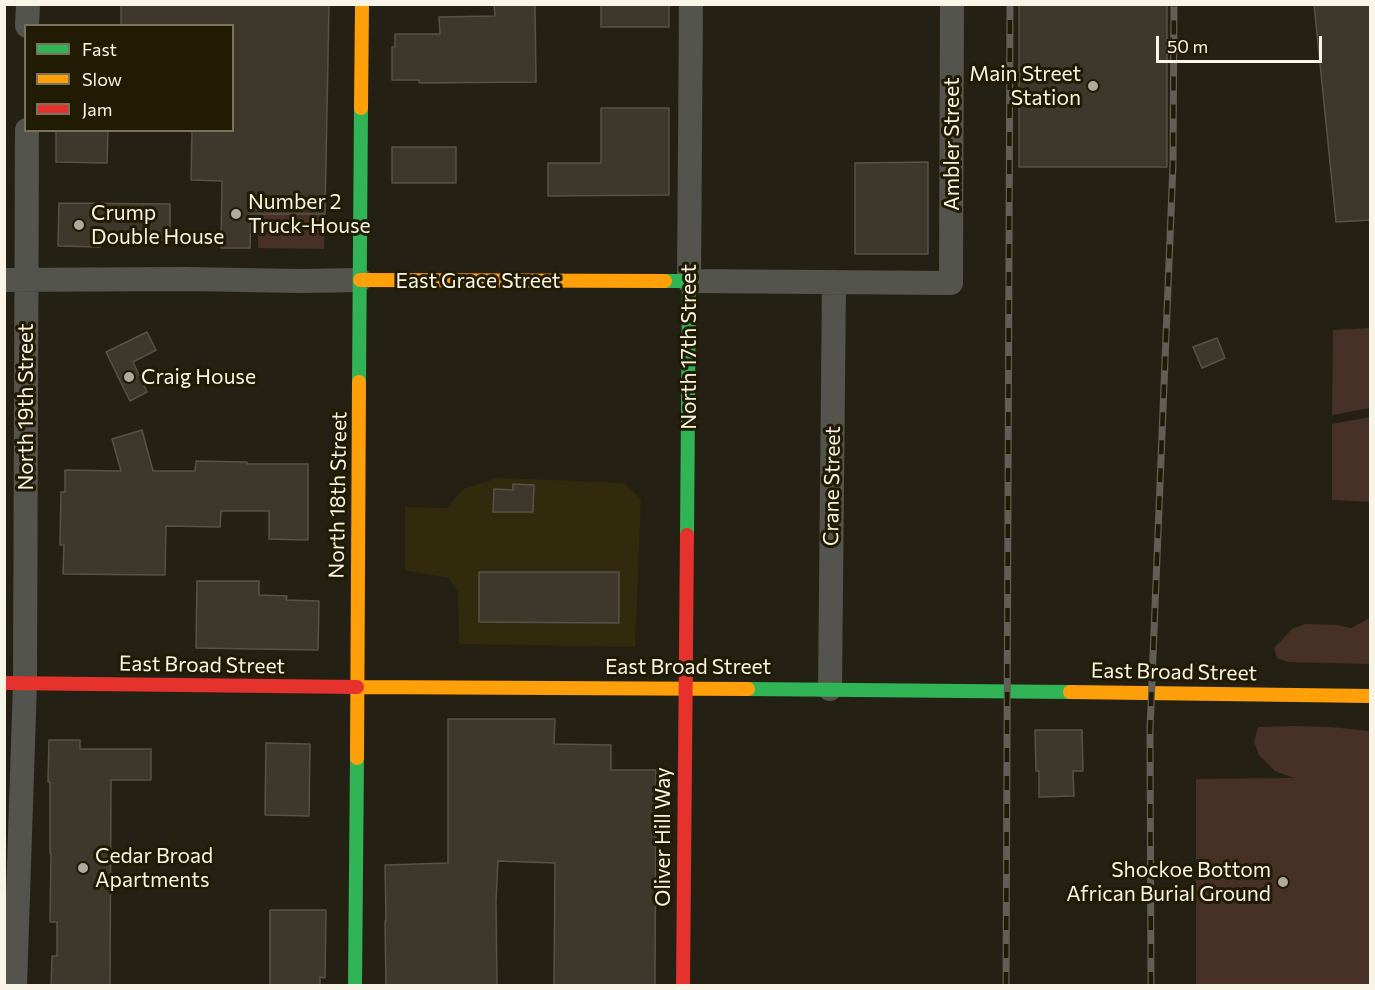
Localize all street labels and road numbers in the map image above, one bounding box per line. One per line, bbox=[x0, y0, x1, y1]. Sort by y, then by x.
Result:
street label: Ambler Street bbox=[939, 77, 965, 211]
street label: North 17th Street bbox=[676, 264, 702, 430]
street label: East Grace Street bbox=[396, 268, 560, 294]
street label: North 19th Street bbox=[13, 323, 39, 491]
street label: North 18th Street bbox=[324, 411, 352, 579]
street label: Crane Street bbox=[818, 426, 846, 546]
street label: East Broad Street bbox=[119, 651, 285, 679]
street label: East Broad Street bbox=[605, 654, 771, 680]
street label: East Broad Street bbox=[1091, 658, 1257, 686]
street label: Oliver Hill Way bbox=[650, 767, 676, 907]

